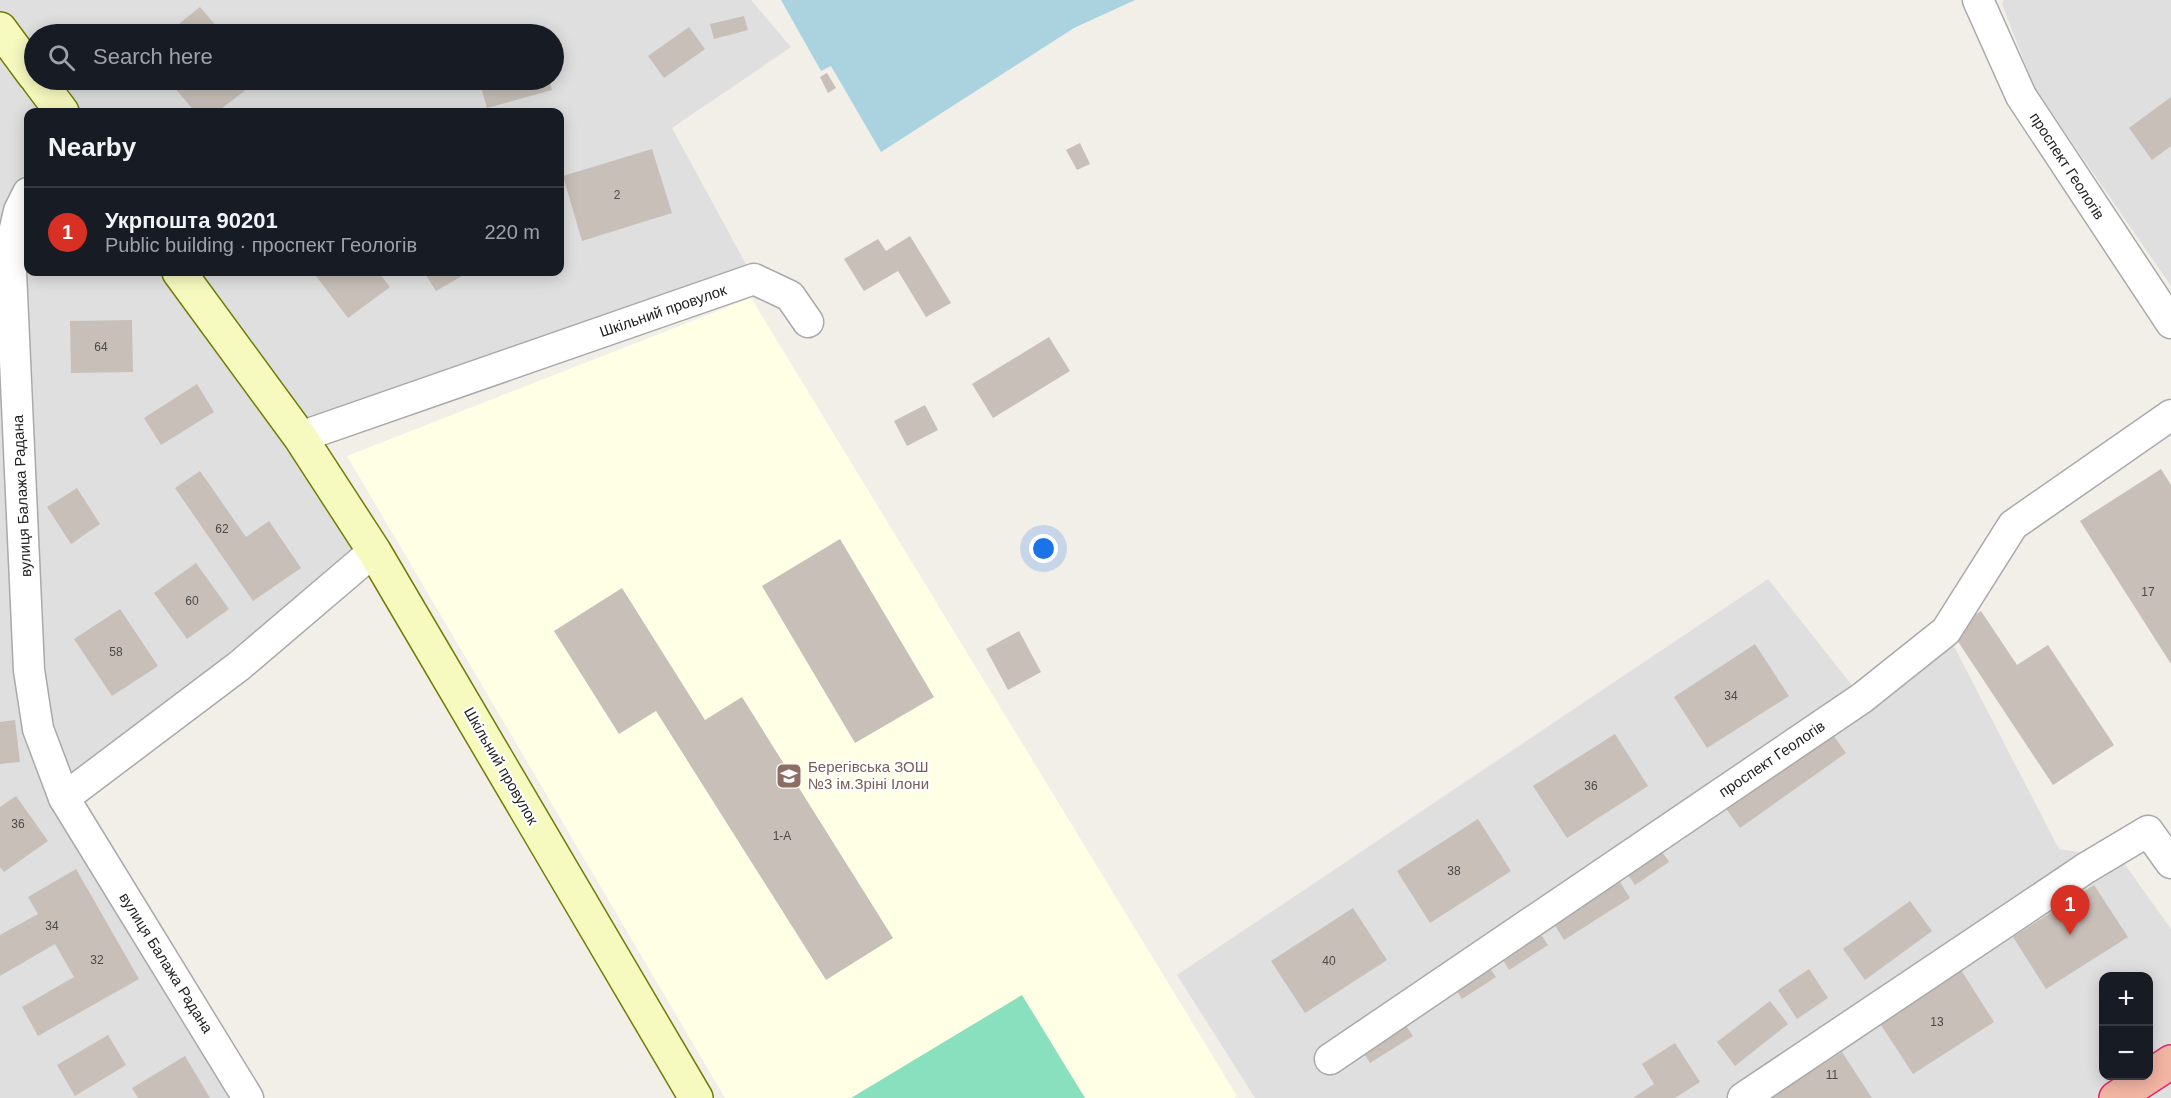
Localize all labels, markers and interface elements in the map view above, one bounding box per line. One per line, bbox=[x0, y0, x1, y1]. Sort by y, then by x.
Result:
search box bbox=[24, 24, 564, 90]
icon: search bbox=[45, 41, 78, 74]
text: Search here bbox=[93, 44, 213, 69]
street label: проспект Геологів bbox=[2027, 109, 2108, 222]
text: Nearby bbox=[48, 132, 136, 162]
house number: 2 bbox=[614, 188, 621, 202]
text: Укрпошта 90201 bbox=[105, 208, 278, 233]
text: 1 bbox=[62, 221, 73, 243]
text: 220 m bbox=[484, 221, 540, 243]
text: Public building · проспект Геологів bbox=[105, 234, 417, 256]
street label: Шкільний провулок bbox=[597, 281, 729, 340]
house number: 64 bbox=[94, 340, 108, 354]
street label: вулиця Балажа Радана bbox=[9, 414, 34, 577]
house number: 62 bbox=[215, 522, 229, 536]
your location bbox=[1029, 534, 1058, 563]
house number: 17 bbox=[2141, 585, 2155, 599]
house number: 60 bbox=[185, 594, 199, 608]
house number: 58 bbox=[109, 645, 123, 659]
house number: 34 bbox=[1724, 689, 1738, 703]
street label: Шкільний провулок bbox=[461, 704, 542, 828]
street label: проспект Геологів bbox=[1716, 717, 1828, 800]
place label: Берегівська ЗОШ №3 ім.Зріні Ілони bbox=[808, 758, 929, 792]
school or university icon: Берегівська ЗОШ №3 ім.Зріні Ілони bbox=[774, 761, 804, 791]
house number: 36 bbox=[1584, 779, 1598, 793]
house number: 36 bbox=[11, 817, 25, 831]
house number: 1-А bbox=[773, 829, 791, 843]
house number: 38 bbox=[1447, 864, 1461, 878]
pin: 1 bbox=[2050, 886, 2090, 935]
street label: вулиця Балажа Радана bbox=[116, 889, 217, 1037]
house number: 34 bbox=[45, 919, 59, 933]
house number: 32 bbox=[90, 953, 104, 967]
house number: 40 bbox=[1322, 954, 1336, 968]
map controls bbox=[2099, 972, 2153, 1080]
button: + bbox=[2099, 972, 2153, 1026]
house number: 13 bbox=[1930, 1015, 1944, 1029]
button: − bbox=[2099, 1026, 2153, 1080]
house number: 11 bbox=[1826, 1068, 1839, 1082]

